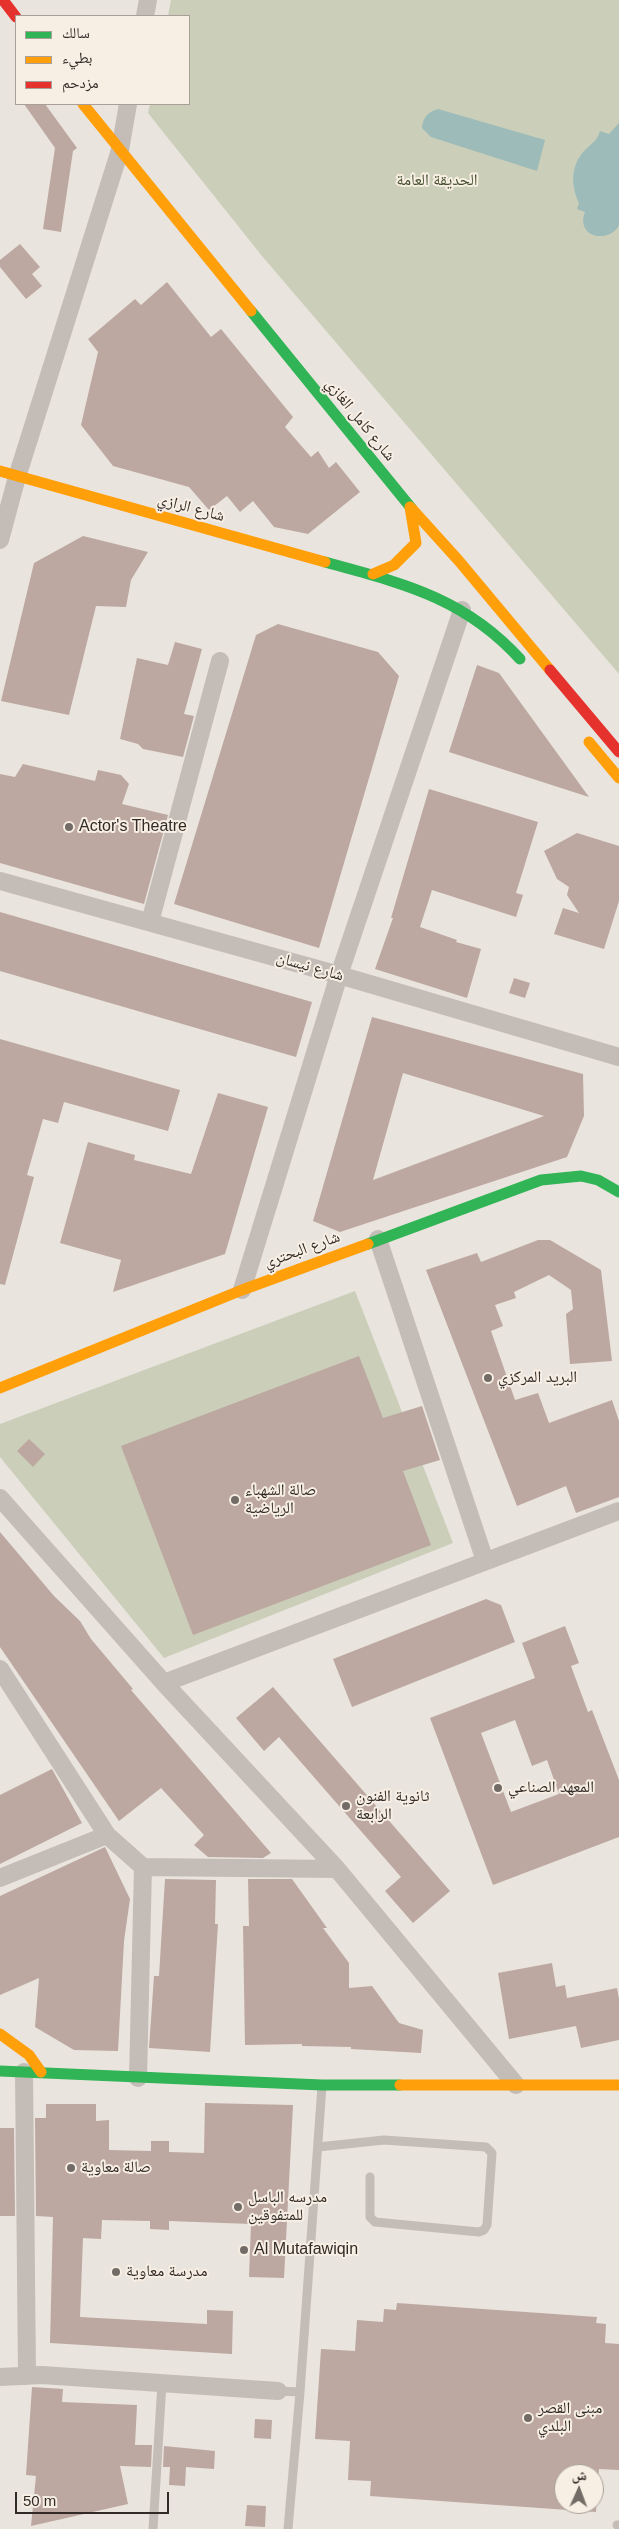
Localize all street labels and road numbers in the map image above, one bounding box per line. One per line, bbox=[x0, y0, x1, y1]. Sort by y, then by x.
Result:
street label: شارع كامل الغازي bbox=[321, 375, 399, 465]
street label: شارع الرازي bbox=[155, 490, 227, 526]
street label: شارع نيسان bbox=[274, 948, 346, 986]
street label: شارع البحتري bbox=[261, 1227, 343, 1273]

